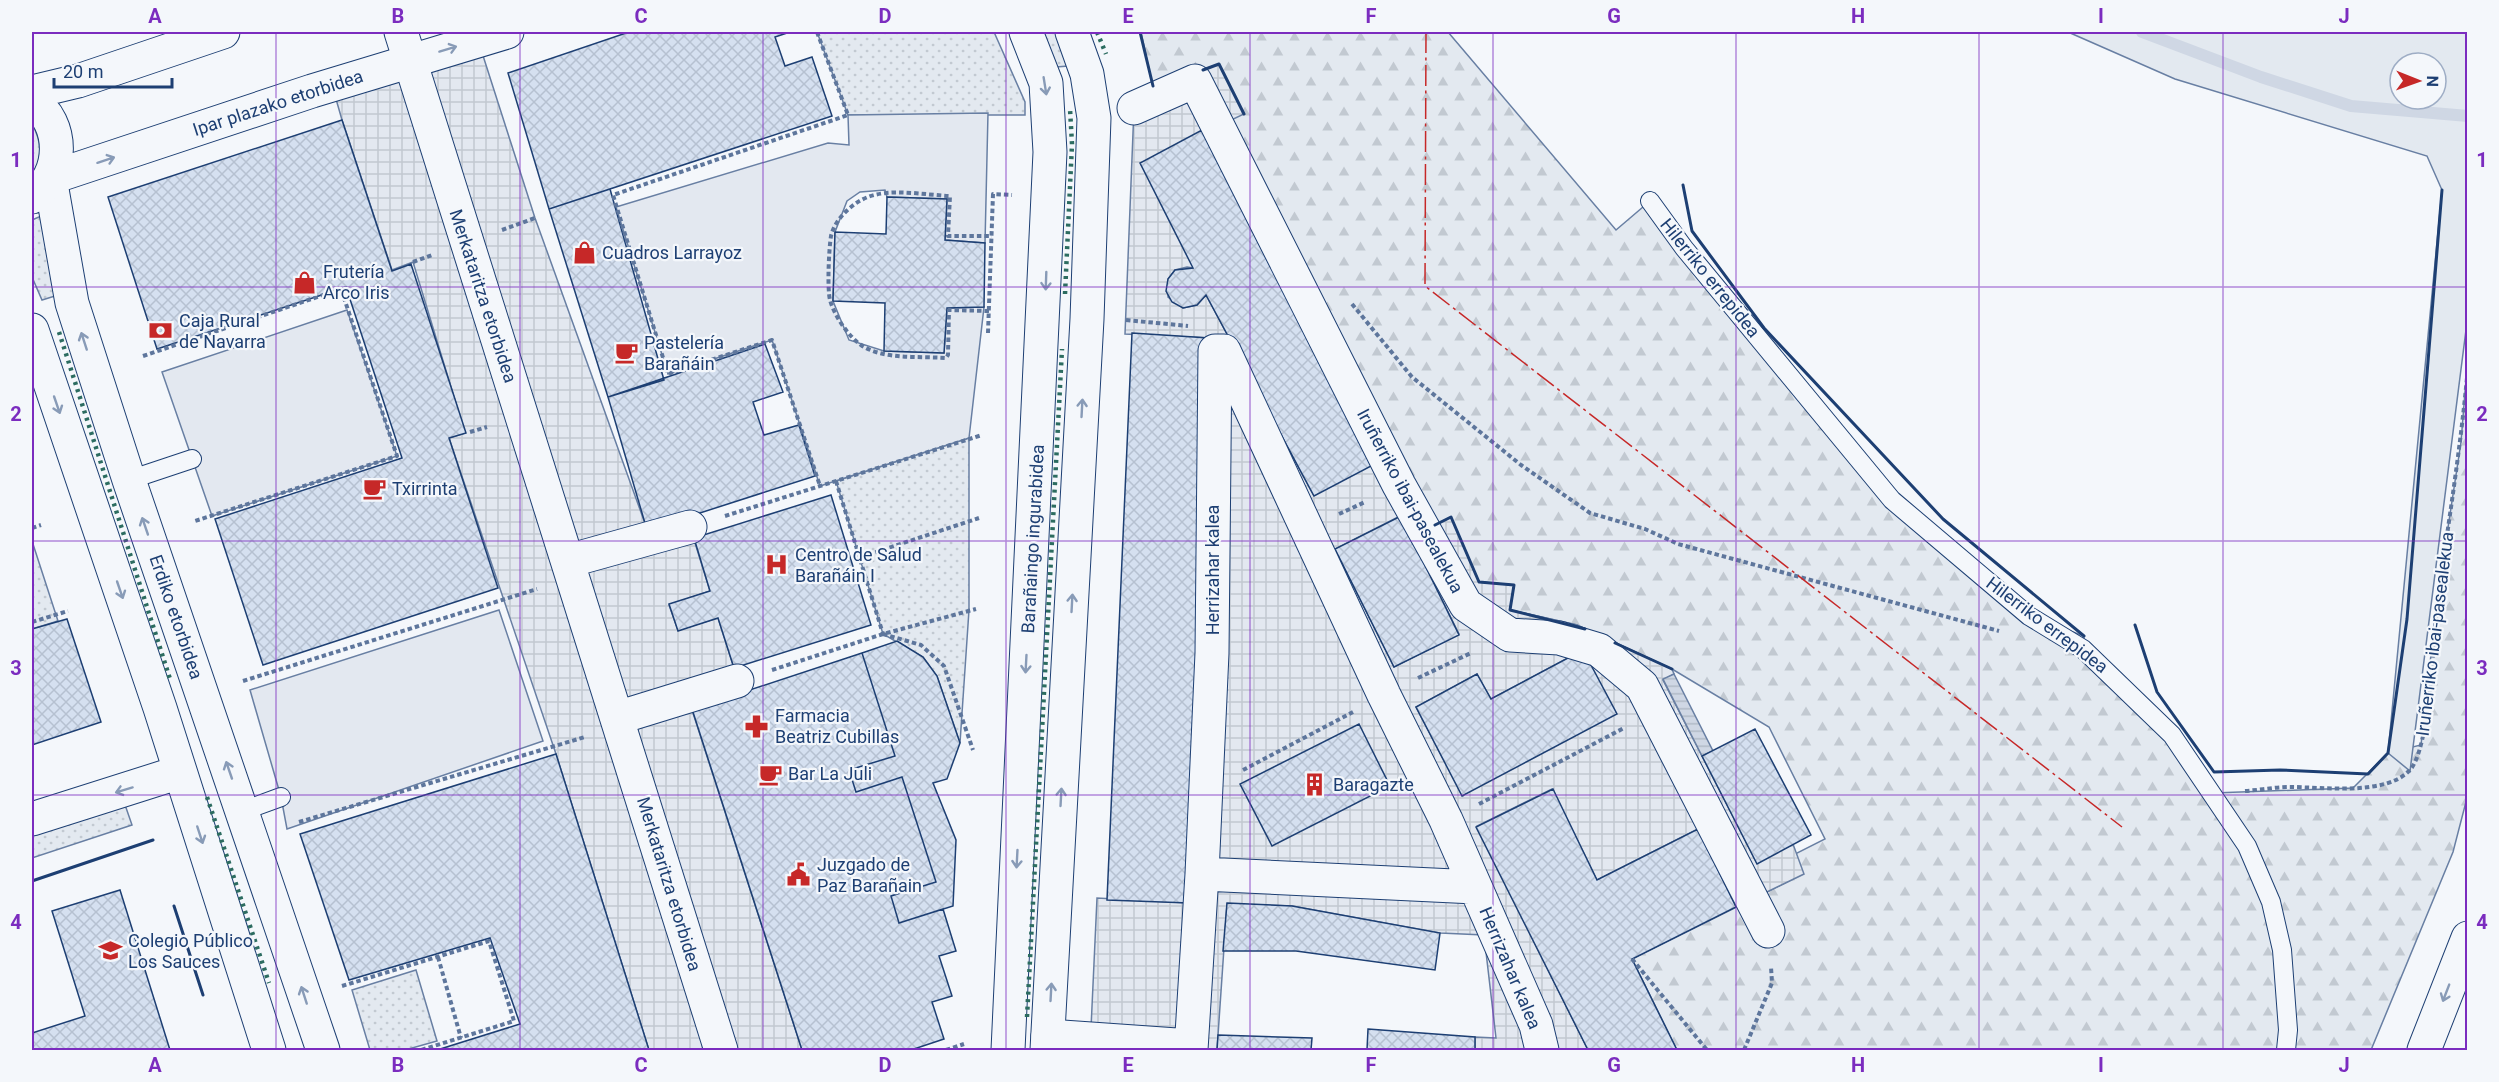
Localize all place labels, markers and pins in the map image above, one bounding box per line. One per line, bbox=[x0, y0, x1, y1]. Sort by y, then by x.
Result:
shop icon: Cuadros Larrayoz bbox=[571, 240, 597, 266]
place label: Cuadros Larrayoz bbox=[602, 242, 742, 263]
place label: Frutería Arco Iris bbox=[323, 261, 390, 303]
shop icon: Frutería Arco Iris bbox=[292, 269, 318, 295]
place label: Caja Rural de Navarra bbox=[179, 310, 266, 352]
bank icon: Caja Rural de Navarra bbox=[148, 318, 174, 344]
place label: Pastelería Barañáin bbox=[644, 332, 724, 374]
cafe icon: Pastelería Barañáin bbox=[613, 340, 639, 366]
cafe icon: Txirrinta bbox=[361, 476, 387, 502]
place label: Txirrinta bbox=[392, 478, 458, 499]
place label: Centro de Salud Barañáin I bbox=[795, 544, 922, 586]
hospital icon: Centro de Salud Barañáin I bbox=[764, 552, 790, 578]
place label: Farmacia Beatriz Cubillas bbox=[775, 705, 899, 747]
pharmacy icon: Farmacia Beatriz Cubillas bbox=[744, 713, 770, 739]
cafe icon: Bar La Juli bbox=[757, 761, 783, 787]
place label: Bar La Juli bbox=[788, 763, 872, 784]
building icon: Baragazte bbox=[1302, 772, 1328, 798]
place label: Baragazte bbox=[1333, 774, 1414, 795]
place label: Juzgado de Paz Barañain bbox=[817, 854, 922, 896]
public building icon: Juzgado de Paz Barañain bbox=[786, 862, 812, 888]
place label: Colegio Público Los Sauces bbox=[128, 930, 253, 972]
school or university icon: Colegio Público Los Sauces bbox=[97, 938, 123, 964]

